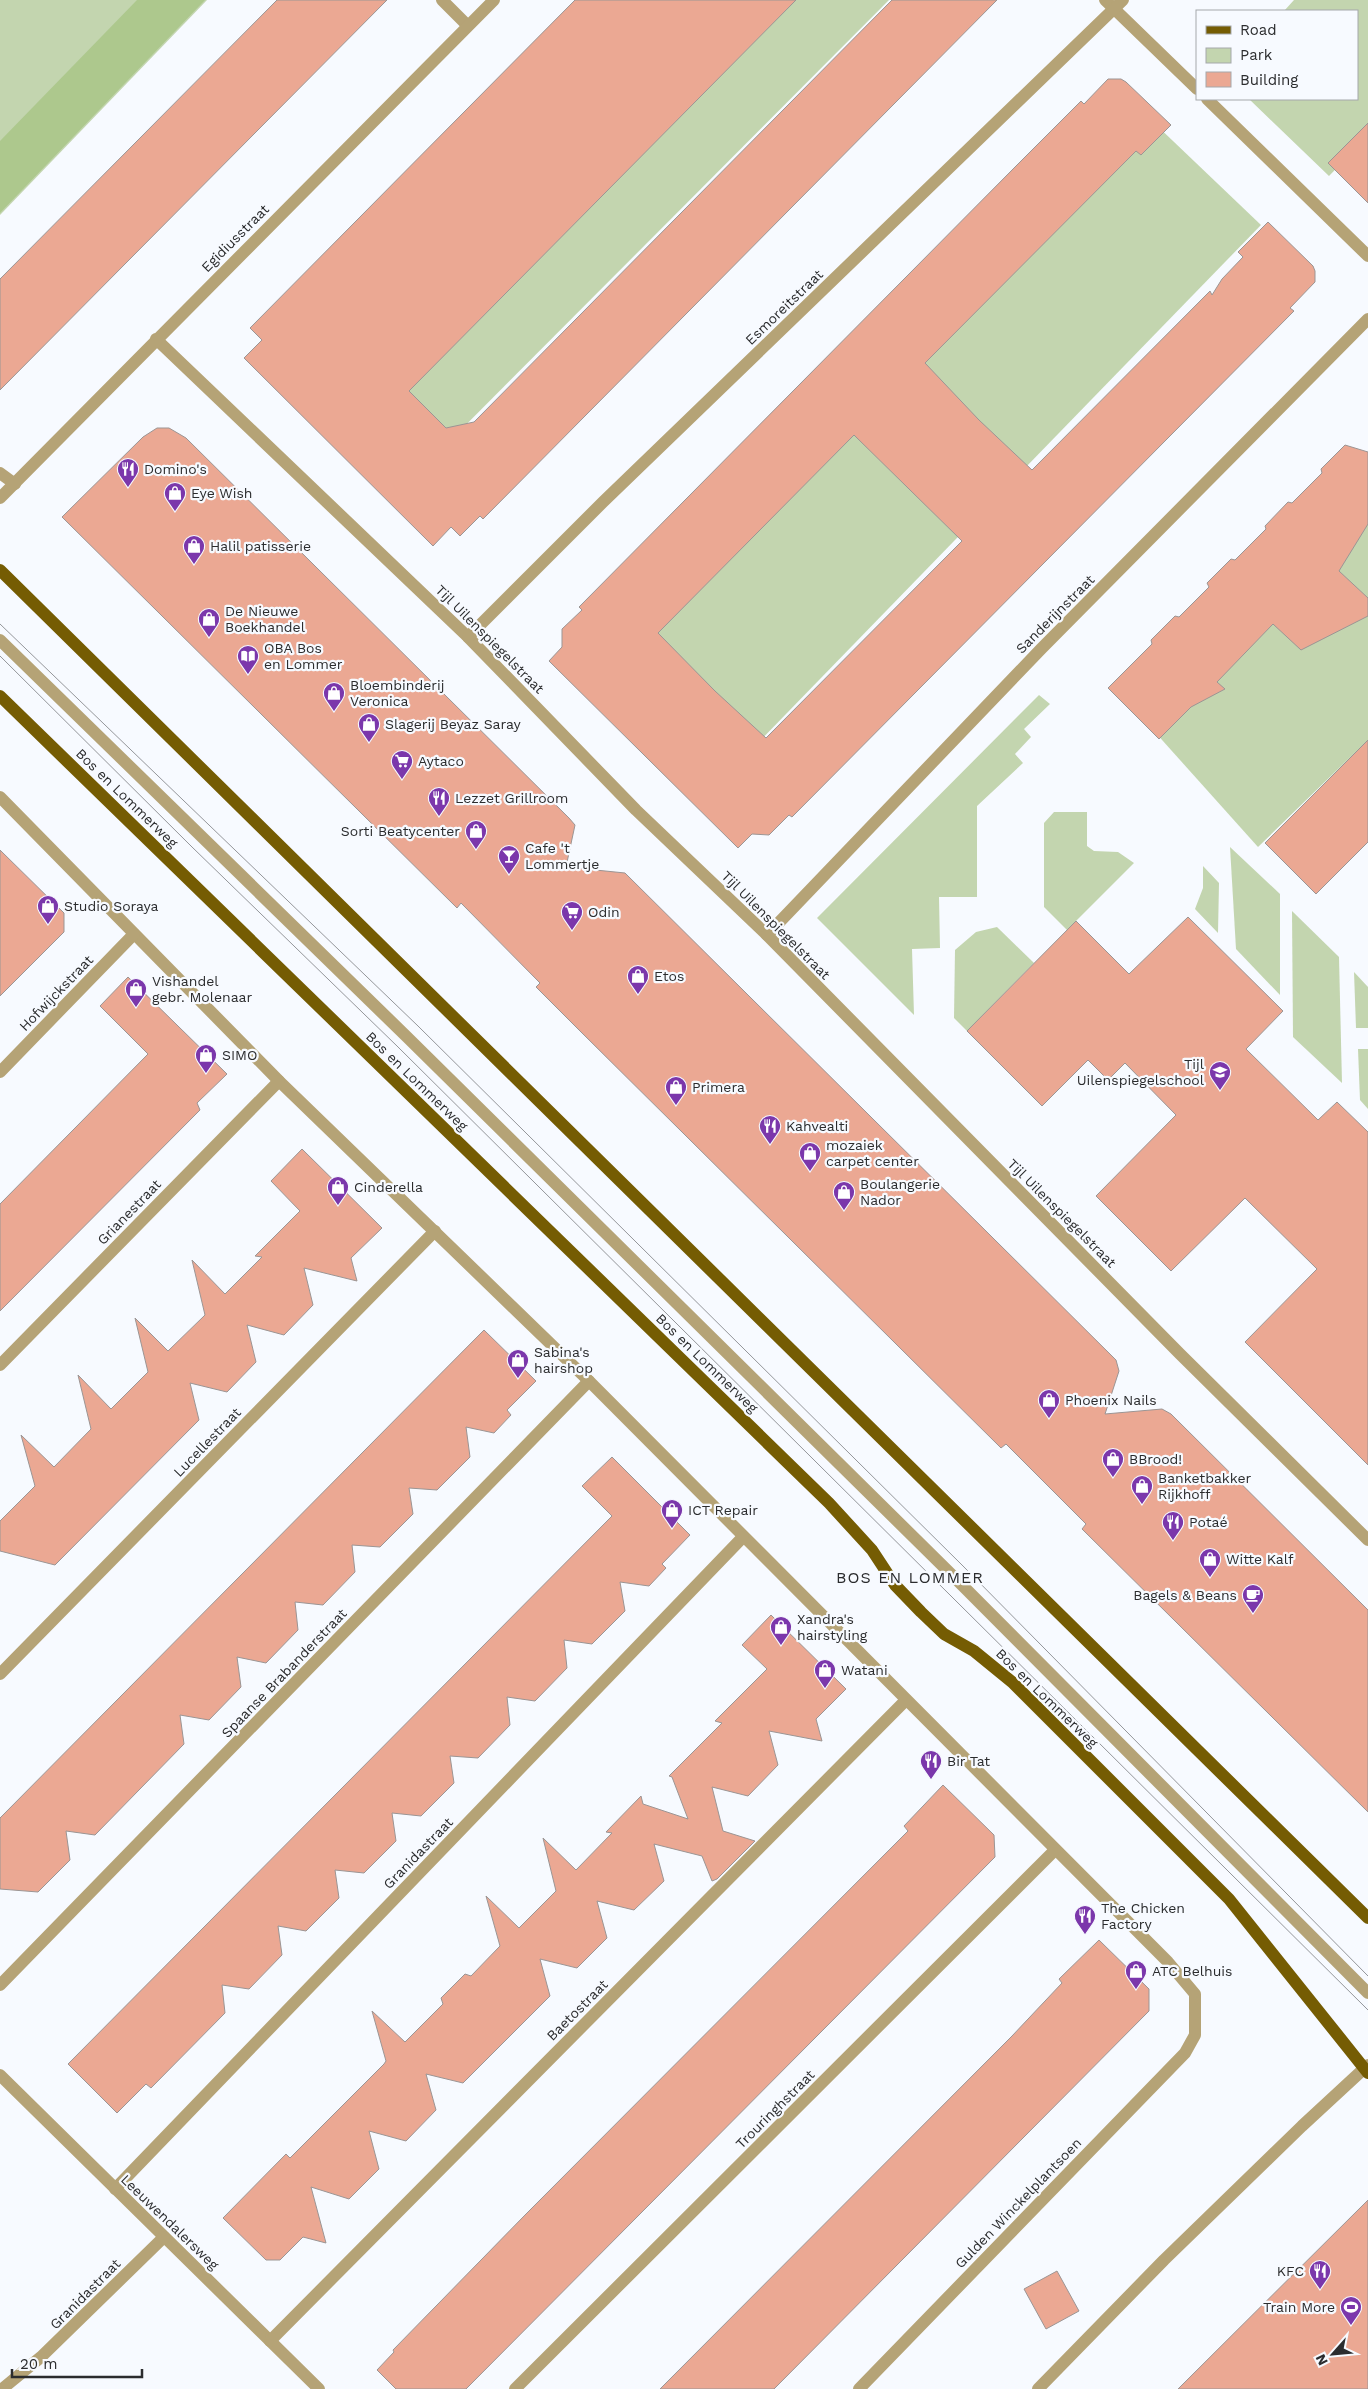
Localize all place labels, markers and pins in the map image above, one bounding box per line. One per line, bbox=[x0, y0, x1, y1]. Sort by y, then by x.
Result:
restaurant icon: Domino's bbox=[116, 457, 140, 488]
place label: Domino's bbox=[144, 461, 207, 477]
shop icon: Eye Wish bbox=[163, 481, 187, 512]
place label: Eye Wish bbox=[191, 485, 252, 501]
shop icon: Halil patisserie bbox=[182, 534, 206, 565]
place label: Halil patisserie bbox=[210, 538, 311, 554]
place label: De Nieuwe Boekhandel bbox=[225, 603, 306, 635]
shop icon: De Nieuwe Boekhandel bbox=[197, 607, 221, 638]
place label: OBA Bos en Lommer bbox=[264, 640, 343, 672]
library icon: OBA Bos en Lommer bbox=[236, 644, 260, 675]
place label: Bloembinderij Veronica bbox=[350, 677, 444, 709]
shop icon: Bloembinderij Veronica bbox=[322, 681, 346, 712]
shop icon: Slagerij Beyaz Saray bbox=[357, 712, 381, 743]
place label: Slagerij Beyaz Saray bbox=[385, 716, 522, 732]
supermarket icon: Aytaco bbox=[390, 749, 414, 780]
place label: Aytaco bbox=[418, 753, 464, 769]
restaurant icon: Lezzet Grillroom bbox=[427, 786, 451, 817]
place label: Lezzet Grillroom bbox=[455, 790, 568, 806]
shop icon: Sorti Beatycenter bbox=[464, 819, 488, 850]
place label: Sorti Beatycenter bbox=[341, 823, 460, 839]
place label: Cafe 't Lommertje bbox=[525, 840, 599, 872]
bar icon: Cafe 't Lommertje bbox=[497, 844, 521, 875]
shop icon: Studio Soraya bbox=[36, 894, 60, 925]
place label: Studio Soraya bbox=[64, 898, 159, 914]
supermarket icon: Odin bbox=[560, 900, 584, 931]
place label: Odin bbox=[588, 904, 620, 920]
shop icon: Etos bbox=[626, 964, 650, 995]
place label: Etos bbox=[654, 968, 684, 984]
place label: Vishandel gebr. Molenaar bbox=[152, 973, 253, 1005]
shop icon: Vishandel gebr. Molenaar bbox=[124, 977, 148, 1008]
shop icon: SIMO bbox=[194, 1043, 218, 1074]
place label: SIMO bbox=[222, 1047, 258, 1063]
place label: Tijl Uilenspiegelschool bbox=[1077, 1056, 1205, 1088]
school or university icon: Tijl Uilenspiegelschool bbox=[1208, 1060, 1232, 1091]
shop icon: Primera bbox=[664, 1075, 688, 1106]
place label: Primera bbox=[692, 1079, 745, 1095]
restaurant icon: Kahvealti bbox=[758, 1114, 782, 1145]
place label: Kahvealti bbox=[786, 1118, 848, 1134]
place label: mozaiek carpet center bbox=[826, 1137, 919, 1169]
shop icon: mozaiek carpet center bbox=[798, 1141, 822, 1172]
shop icon: Cinderella bbox=[326, 1175, 350, 1206]
place label: Boulangerie Nador bbox=[860, 1176, 940, 1208]
place label: Cinderella bbox=[354, 1179, 423, 1195]
shop icon: Boulangerie Nador bbox=[832, 1180, 856, 1211]
place label: Sabina's hairshop bbox=[534, 1344, 593, 1376]
shop icon: Sabina's hairshop bbox=[506, 1348, 530, 1379]
shop icon: Phoenix Nails bbox=[1037, 1388, 1061, 1419]
place label: Phoenix Nails bbox=[1065, 1392, 1157, 1408]
shop icon: BBrood! bbox=[1101, 1447, 1125, 1478]
place label: BBrood! bbox=[1129, 1451, 1182, 1467]
place label: Banketbakker Rijkhoff bbox=[1158, 1470, 1252, 1502]
shop icon: Banketbakker Rijkhoff bbox=[1130, 1474, 1154, 1505]
shop icon: ICT Repair bbox=[660, 1498, 684, 1529]
place label: ICT Repair bbox=[688, 1502, 758, 1518]
restaurant icon: Potaé bbox=[1161, 1510, 1185, 1541]
place label: Potaé bbox=[1189, 1514, 1228, 1530]
shop icon: Witte Kalf bbox=[1198, 1547, 1222, 1578]
place label: Witte Kalf bbox=[1226, 1551, 1294, 1567]
cafe icon: Bagels & Beans bbox=[1241, 1583, 1265, 1614]
place label: Bagels & Beans bbox=[1133, 1587, 1237, 1603]
place label: Xandra's hairstyling bbox=[797, 1611, 868, 1643]
shop icon: Xandra's hairstyling bbox=[769, 1615, 793, 1646]
shop icon: Watani bbox=[813, 1658, 837, 1689]
place label: Watani bbox=[841, 1662, 888, 1678]
restaurant icon: Bir Tat bbox=[919, 1749, 943, 1780]
place label: Bir Tat bbox=[947, 1753, 990, 1769]
place label: The Chicken Factory bbox=[1101, 1900, 1185, 1932]
restaurant icon: The Chicken Factory bbox=[1073, 1904, 1097, 1935]
shop icon: ATC Belhuis bbox=[1124, 1959, 1148, 1990]
place label: ATC Belhuis bbox=[1152, 1963, 1232, 1979]
restaurant icon: KFC bbox=[1308, 2259, 1332, 2290]
place label: KFC bbox=[1277, 2263, 1304, 2279]
sports icon: Train More bbox=[1339, 2295, 1363, 2326]
place label: Train More bbox=[1263, 2299, 1335, 2315]

